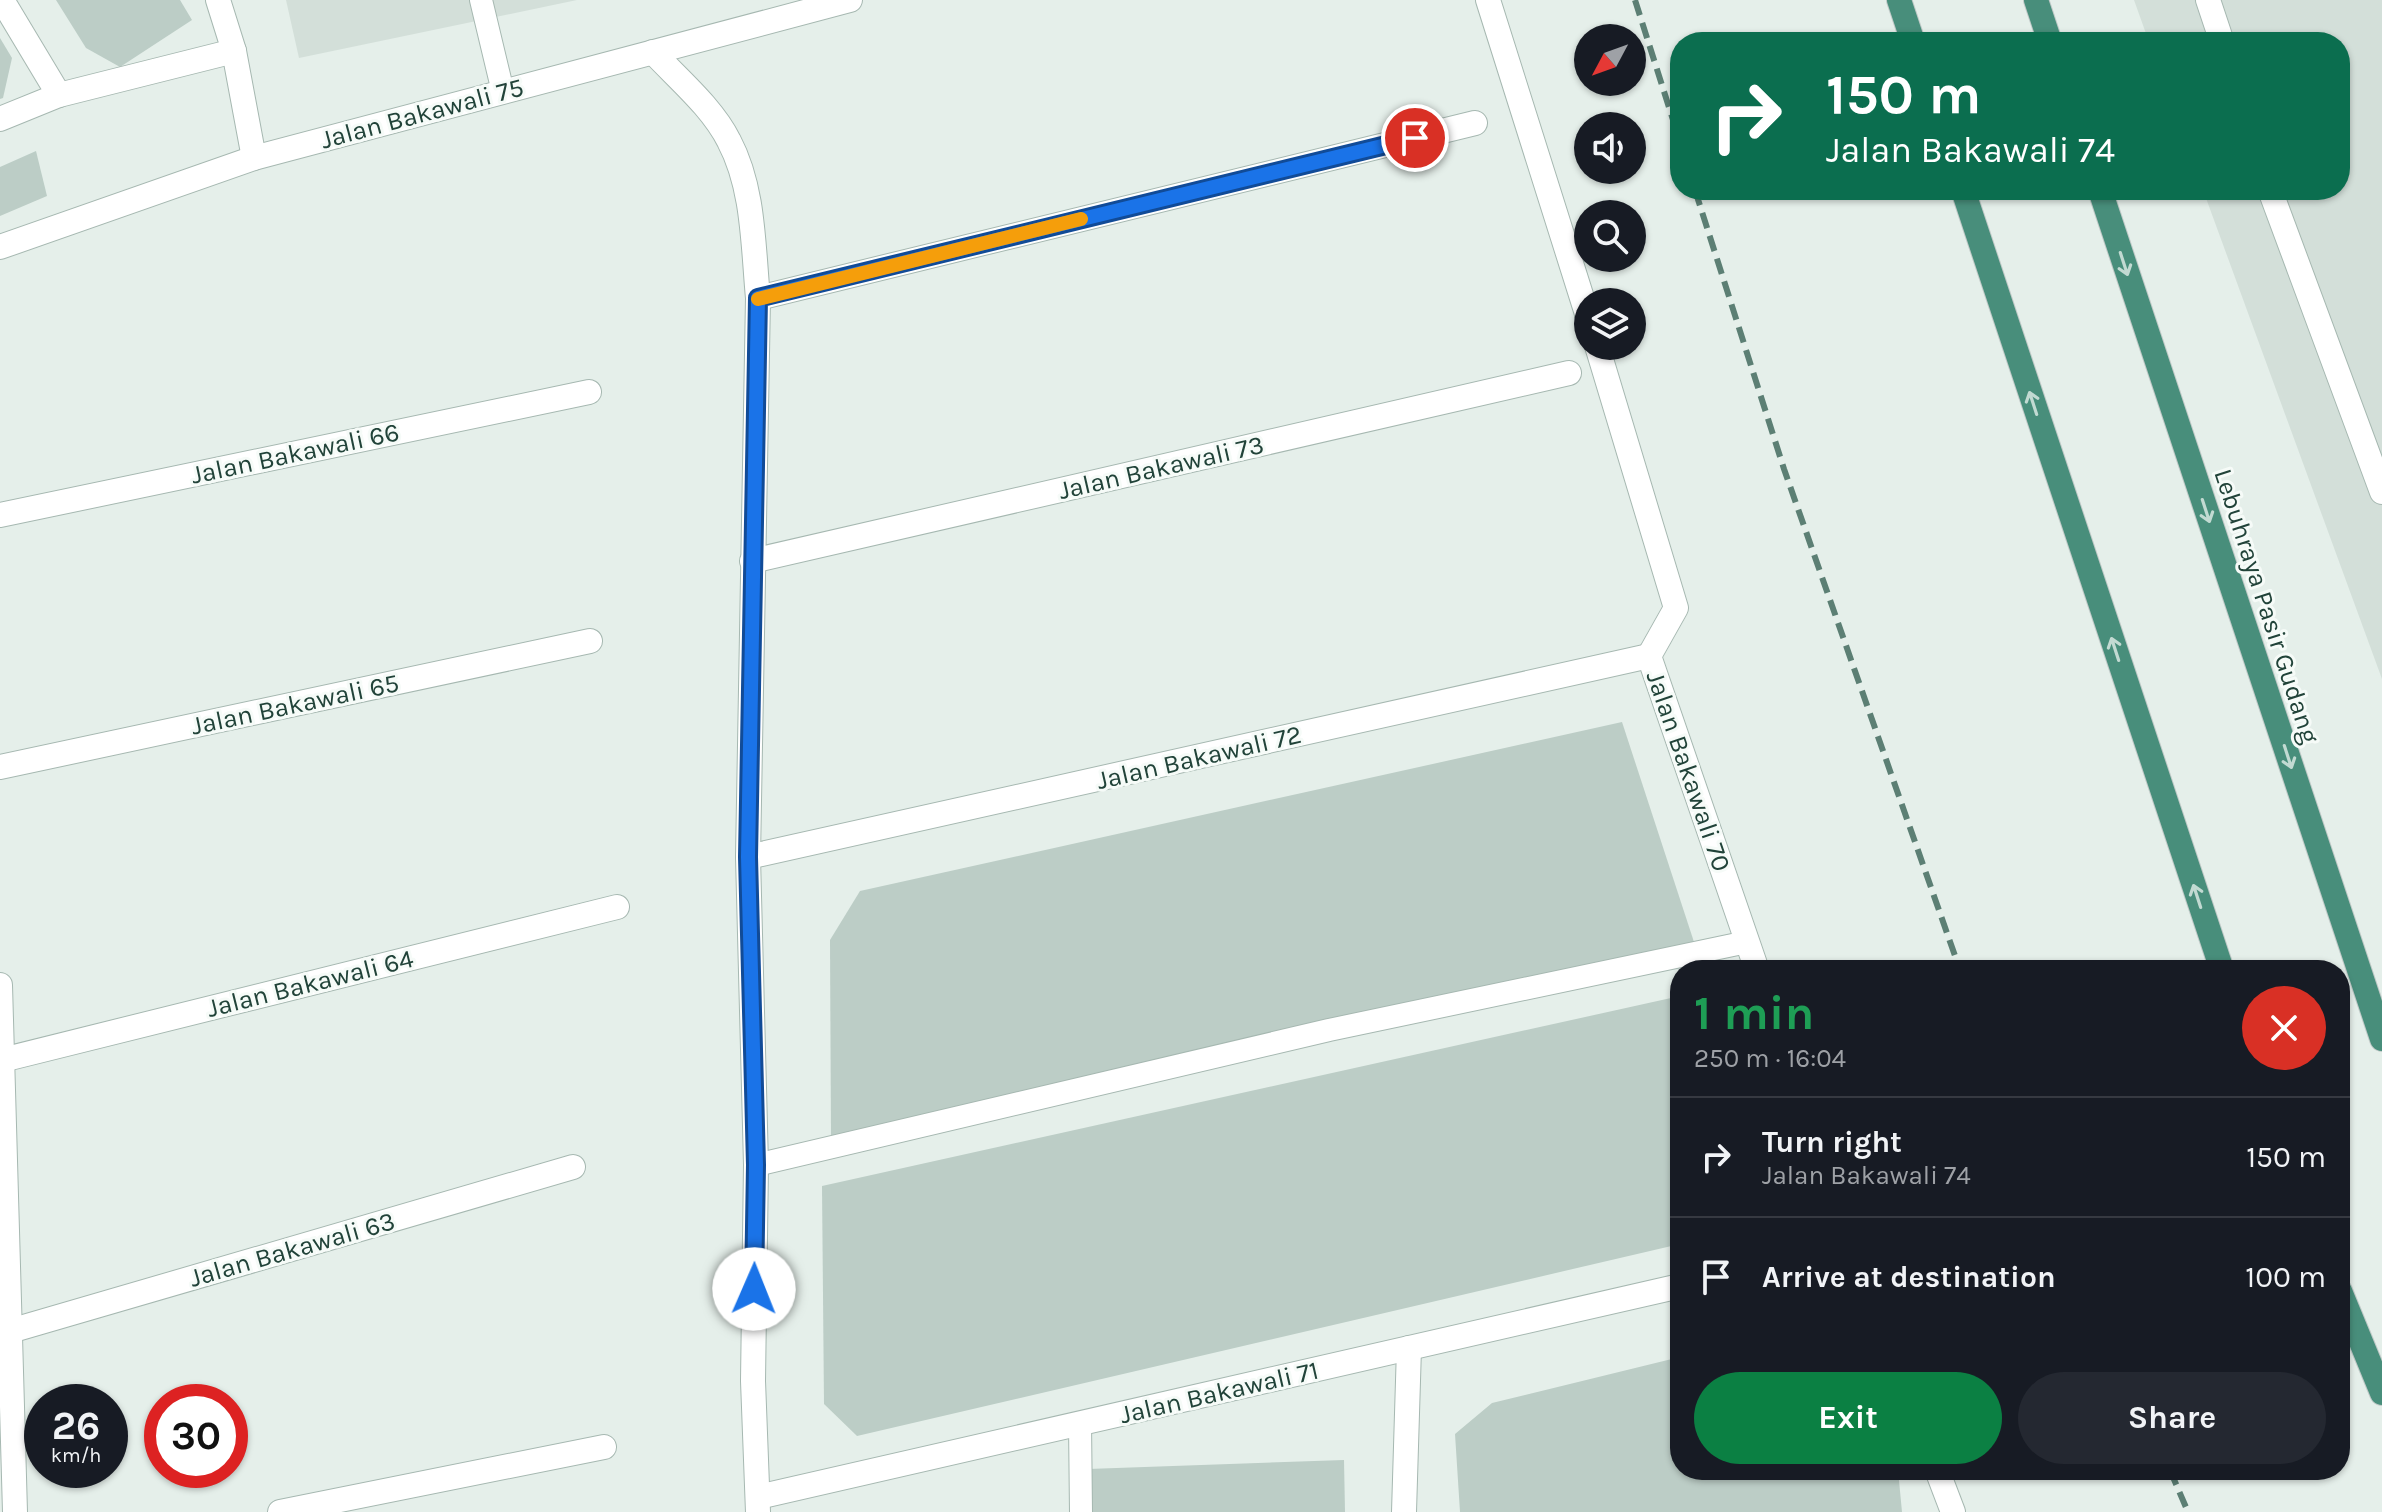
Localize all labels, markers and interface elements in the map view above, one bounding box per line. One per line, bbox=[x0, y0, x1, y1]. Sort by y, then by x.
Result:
north arrow bbox=[1574, 24, 1646, 96]
map controls bbox=[1574, 24, 1646, 360]
text: 150 m bbox=[1826, 62, 1981, 127]
icon: right bbox=[1694, 64, 1798, 168]
street label: Jalan Bakawali 75 bbox=[317, 71, 527, 155]
pin bbox=[1381, 104, 1449, 172]
button: sound bbox=[1574, 112, 1646, 184]
icon: arrive bbox=[1393, 116, 1437, 160]
text: Jalan Bakawali 74 bbox=[1826, 129, 2115, 171]
button: search bbox=[1574, 200, 1646, 272]
one-way arrow bbox=[2118, 251, 2133, 276]
button: layers bbox=[1574, 288, 1646, 360]
one-way arrow bbox=[2025, 390, 2040, 415]
street label: Jalan Bakawali 66 bbox=[188, 416, 402, 491]
street label: Jalan Bakawali 73 bbox=[1055, 429, 1267, 506]
street label: Lebuhraya Pasir Gudang bbox=[2207, 465, 2326, 748]
one-way arrow bbox=[2200, 498, 2215, 523]
one-way arrow bbox=[2107, 637, 2122, 662]
street label: Jalan Bakawali 65 bbox=[188, 667, 402, 742]
street label: Jalan Bakawali 70 bbox=[1640, 667, 1737, 875]
street label: Jalan Bakawali 72 bbox=[1094, 719, 1305, 796]
one-way arrow bbox=[2282, 745, 2297, 770]
one-way arrow bbox=[2189, 884, 2204, 909]
street label: Jalan Bakawali 64 bbox=[204, 943, 416, 1024]
text: 1 min bbox=[1694, 985, 1814, 1041]
button: close bbox=[2242, 986, 2326, 1070]
text: 250 m · 16:04 bbox=[1694, 1043, 1846, 1074]
text: Turn right bbox=[1762, 1124, 1902, 1160]
icon: right bbox=[1694, 1135, 1738, 1179]
text: 150 m bbox=[2246, 1139, 2326, 1175]
text: Jalan Bakawali 74 bbox=[1762, 1160, 1971, 1191]
street label: Jalan Bakawali 63 bbox=[186, 1205, 398, 1294]
position arrow bbox=[712, 1247, 796, 1331]
icon: arrive bbox=[1694, 1255, 1738, 1299]
text: Arrive at destination bbox=[1762, 1259, 2056, 1295]
text: 100 m bbox=[2245, 1259, 2326, 1295]
street label: Jalan Bakawali 71 bbox=[1117, 1355, 1321, 1430]
button: Exit bbox=[1694, 1372, 2002, 1464]
button: Share bbox=[2018, 1372, 2326, 1464]
speed limit sign: 30 bbox=[144, 1384, 248, 1488]
text: 26 bbox=[52, 1402, 100, 1449]
text: km/h bbox=[51, 1444, 101, 1467]

